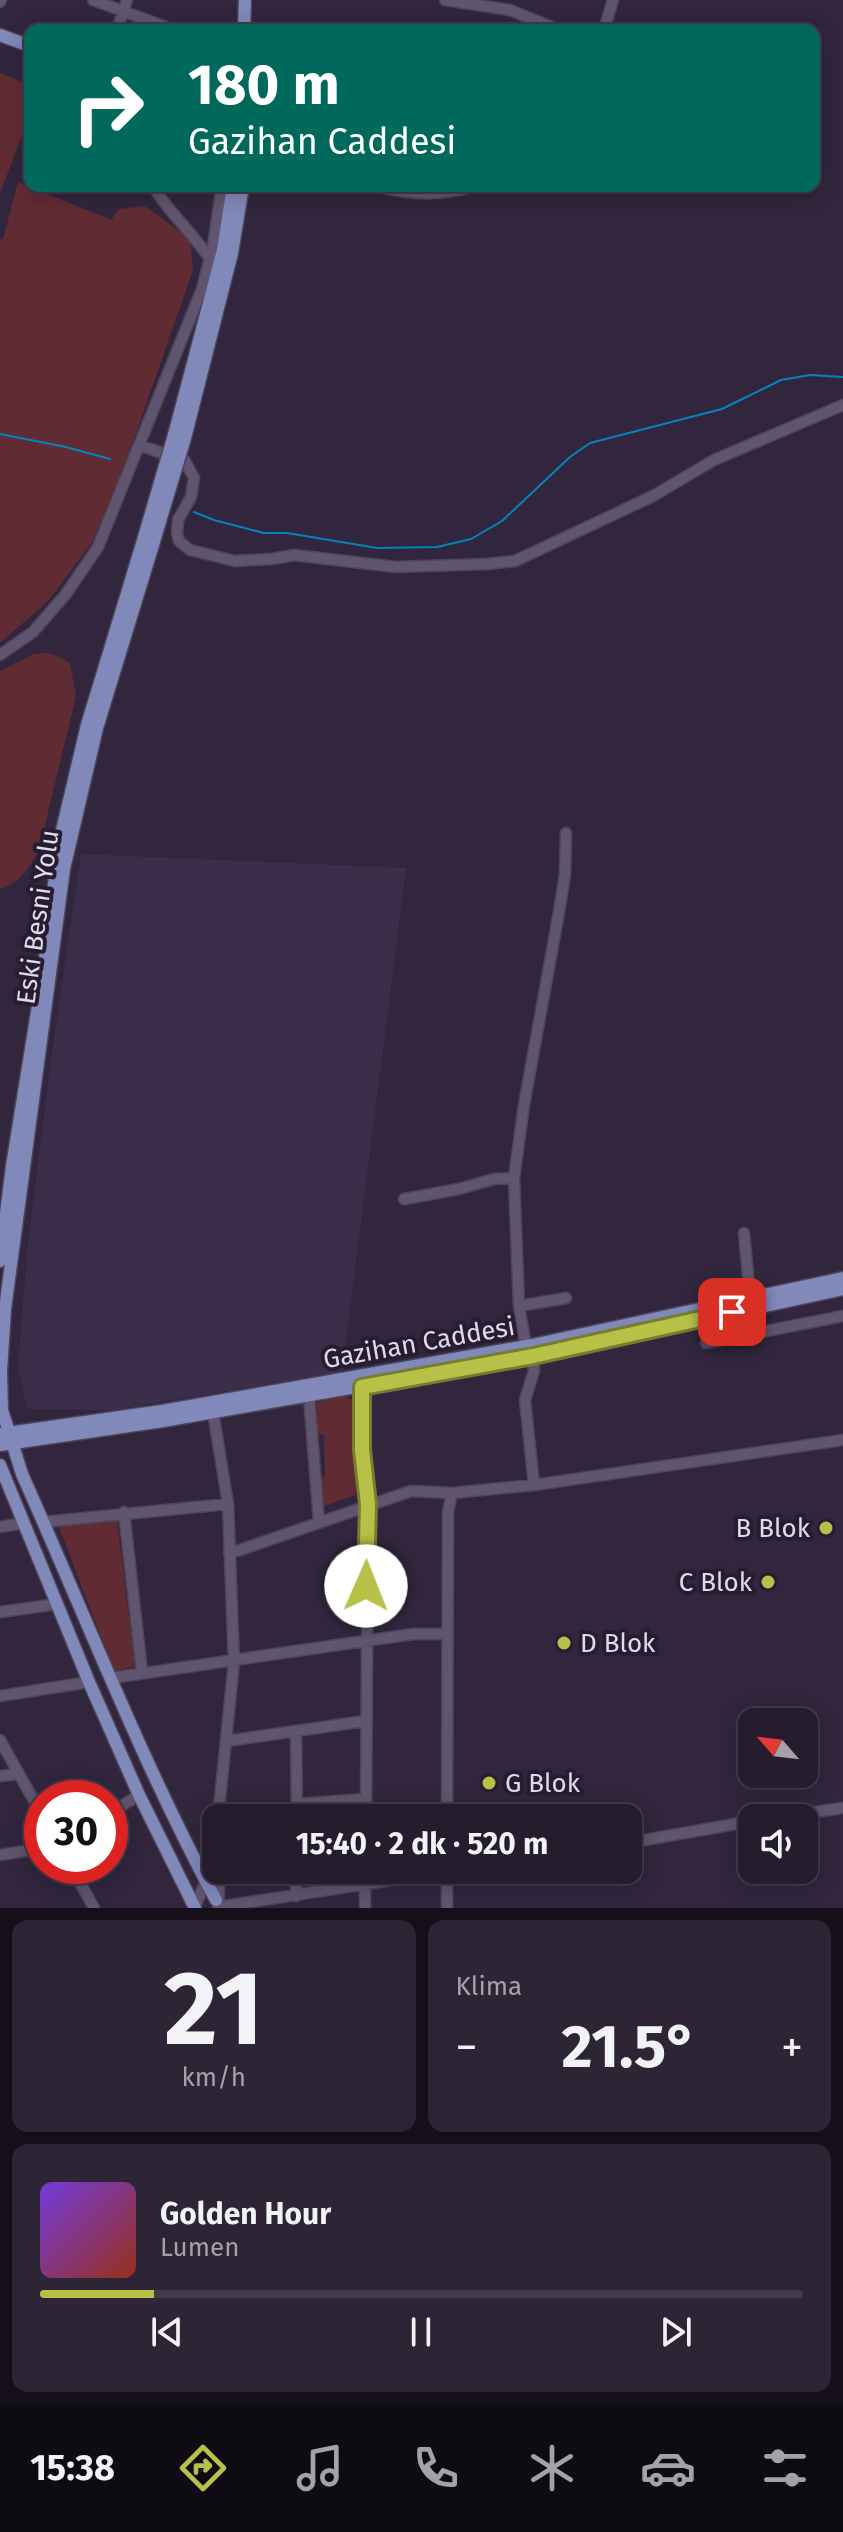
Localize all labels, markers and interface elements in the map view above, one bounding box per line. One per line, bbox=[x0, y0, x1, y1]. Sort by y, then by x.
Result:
text: 180 m bbox=[188, 52, 340, 119]
icon: right bbox=[56, 56, 160, 160]
text: Gazihan Caddesi bbox=[188, 120, 457, 164]
street label: Eski Besni Yolu bbox=[10, 828, 66, 1006]
pin bbox=[698, 1278, 766, 1346]
icon: arrive bbox=[710, 1290, 754, 1334]
street label: Gazihan Caddesi bbox=[321, 1311, 517, 1375]
place label: B Blok bbox=[736, 1513, 811, 1544]
marker: B Blok bbox=[817, 1519, 835, 1537]
position arrow bbox=[324, 1544, 408, 1628]
place label: C Blok bbox=[679, 1567, 753, 1598]
marker: C Blok bbox=[759, 1573, 777, 1591]
place label: D Blok bbox=[580, 1628, 656, 1659]
marker: D Blok bbox=[555, 1634, 573, 1652]
north arrow bbox=[738, 1708, 818, 1788]
map controls bbox=[738, 1708, 818, 1884]
place label: G Blok bbox=[505, 1768, 581, 1799]
marker: G Blok bbox=[480, 1774, 498, 1792]
speed limit sign: 30 bbox=[24, 1780, 128, 1884]
button: sound bbox=[738, 1804, 818, 1884]
text: 15:40 · 2 dk · 520 m bbox=[296, 1826, 548, 1862]
text: 21 bbox=[164, 1947, 264, 2072]
text: Klima bbox=[456, 1971, 522, 2002]
text: 21.5° bbox=[562, 2011, 697, 2083]
text: − bbox=[456, 2021, 478, 2074]
text: + bbox=[781, 2021, 803, 2074]
text: km/h bbox=[182, 2062, 246, 2093]
text: Golden Hour bbox=[160, 2196, 331, 2232]
text: Lumen bbox=[160, 2232, 239, 2263]
icon: previous bbox=[145, 2310, 189, 2354]
icon: pause bbox=[399, 2310, 443, 2354]
icon: next bbox=[654, 2310, 698, 2354]
icon: directions bbox=[175, 2440, 231, 2496]
icon: music bbox=[292, 2440, 348, 2496]
icon: phone bbox=[408, 2440, 464, 2496]
icon: climate bbox=[524, 2440, 580, 2496]
icon: car bbox=[640, 2440, 696, 2496]
icon: filters bbox=[757, 2440, 813, 2496]
text: 15:38 bbox=[30, 2446, 115, 2490]

